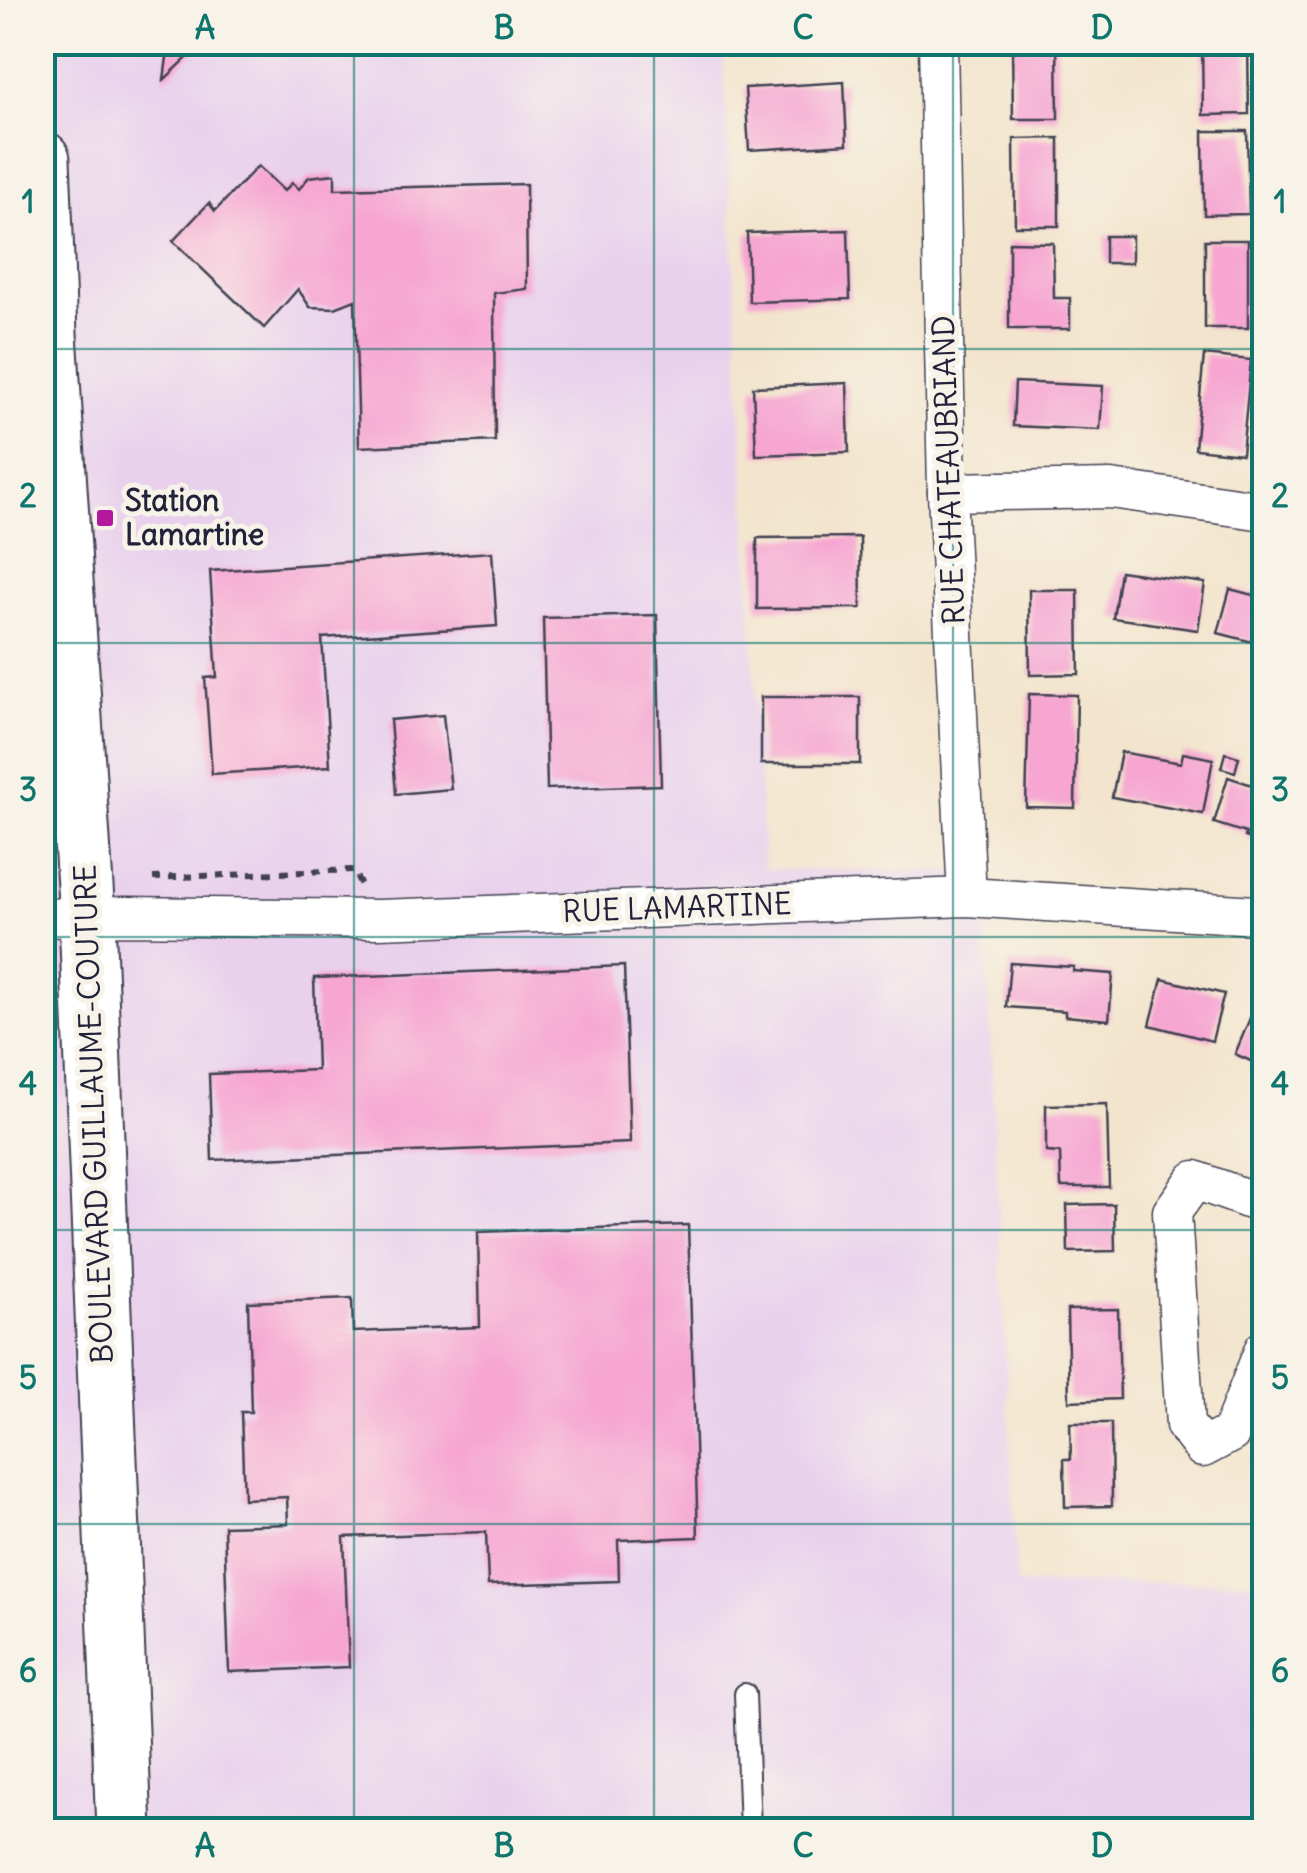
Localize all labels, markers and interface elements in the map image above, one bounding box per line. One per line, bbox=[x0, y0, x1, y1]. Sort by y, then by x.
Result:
text: A bbox=[195, 7, 215, 48]
text: B bbox=[494, 7, 514, 48]
text: C bbox=[792, 7, 814, 48]
text: D bbox=[1091, 7, 1113, 48]
text: 1 bbox=[22, 181, 34, 222]
text: 1 bbox=[1274, 181, 1286, 222]
street label: RUE CHATEAUBRIAND bbox=[924, 315, 972, 625]
text: 2 bbox=[19, 475, 37, 516]
text: 2 bbox=[1271, 475, 1289, 516]
place label: Station Lamartine bbox=[125, 481, 264, 553]
marker: Station Lamartine bbox=[94, 507, 116, 529]
text: 3 bbox=[19, 769, 37, 810]
text: 3 bbox=[1271, 769, 1289, 810]
street label: BOULEVARD GUILLAUME-COUTURE bbox=[65, 864, 121, 1364]
street label: RUE LAMARTINE bbox=[562, 884, 792, 930]
text: 4 bbox=[19, 1063, 37, 1104]
text: 4 bbox=[1271, 1063, 1289, 1104]
text: 5 bbox=[19, 1357, 37, 1398]
text: 5 bbox=[1271, 1357, 1289, 1398]
text: 6 bbox=[19, 1650, 37, 1691]
text: 6 bbox=[1271, 1650, 1289, 1691]
text: A bbox=[195, 1825, 215, 1866]
text: B bbox=[494, 1825, 514, 1866]
text: C bbox=[792, 1825, 814, 1866]
text: D bbox=[1091, 1825, 1113, 1866]

